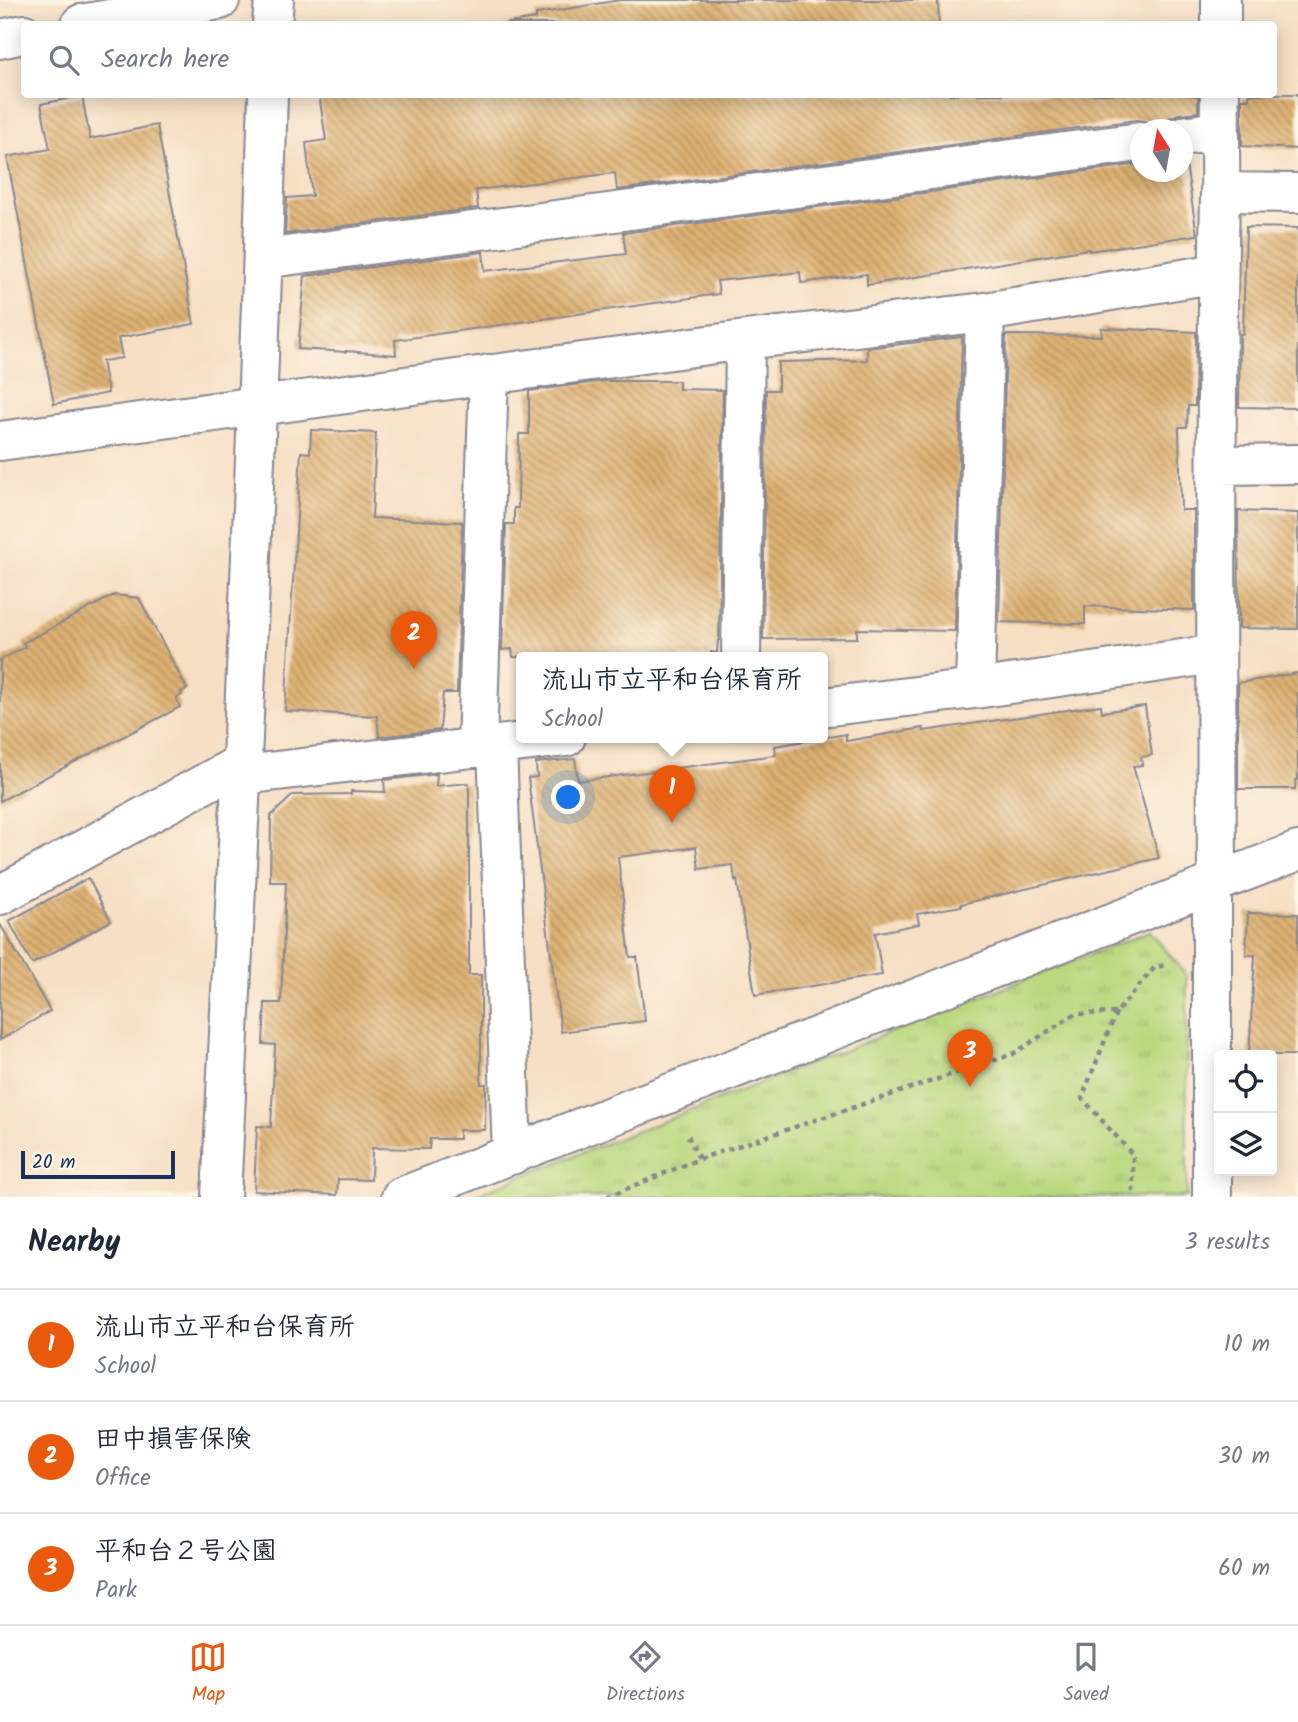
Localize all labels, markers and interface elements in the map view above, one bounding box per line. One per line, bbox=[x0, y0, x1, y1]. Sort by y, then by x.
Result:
search box bbox=[21, 21, 1277, 98]
text: Search here bbox=[101, 39, 229, 81]
icon: search bbox=[45, 41, 83, 79]
north arrow bbox=[1130, 119, 1193, 182]
pin: 2 bbox=[391, 611, 437, 669]
popup bbox=[516, 652, 828, 743]
text: 流山市立平和台保育所 bbox=[542, 660, 802, 702]
text: School bbox=[542, 702, 603, 738]
pin: 1 bbox=[649, 765, 695, 823]
your location bbox=[551, 780, 585, 814]
pin: 3 bbox=[947, 1029, 993, 1087]
map controls bbox=[1214, 1050, 1277, 1176]
button: locate bbox=[1214, 1050, 1277, 1113]
button: layers bbox=[1214, 1113, 1277, 1176]
scale bar bbox=[21, 1148, 175, 1180]
text: 20 m bbox=[32, 1148, 75, 1178]
text: Nearby bbox=[28, 1219, 120, 1267]
text: 3 results bbox=[1184, 1225, 1270, 1261]
text: 流山市立平和台保育所 bbox=[95, 1307, 355, 1349]
text: 1 bbox=[48, 1327, 54, 1363]
text: 10 m bbox=[1224, 1327, 1270, 1363]
text: School bbox=[95, 1349, 156, 1385]
text: 田中損害保険 bbox=[95, 1419, 251, 1461]
text: 2 bbox=[44, 1439, 58, 1475]
text: 30 m bbox=[1218, 1439, 1270, 1475]
text: Office bbox=[95, 1461, 150, 1497]
text: 平和台２号公園 bbox=[95, 1531, 277, 1573]
text: 3 bbox=[45, 1551, 57, 1587]
text: 60 m bbox=[1218, 1551, 1270, 1587]
text: Park bbox=[95, 1573, 137, 1609]
tab: Map bbox=[189, 1638, 227, 1710]
tab: Directions bbox=[606, 1638, 685, 1710]
tab: Saved bbox=[1064, 1638, 1109, 1710]

